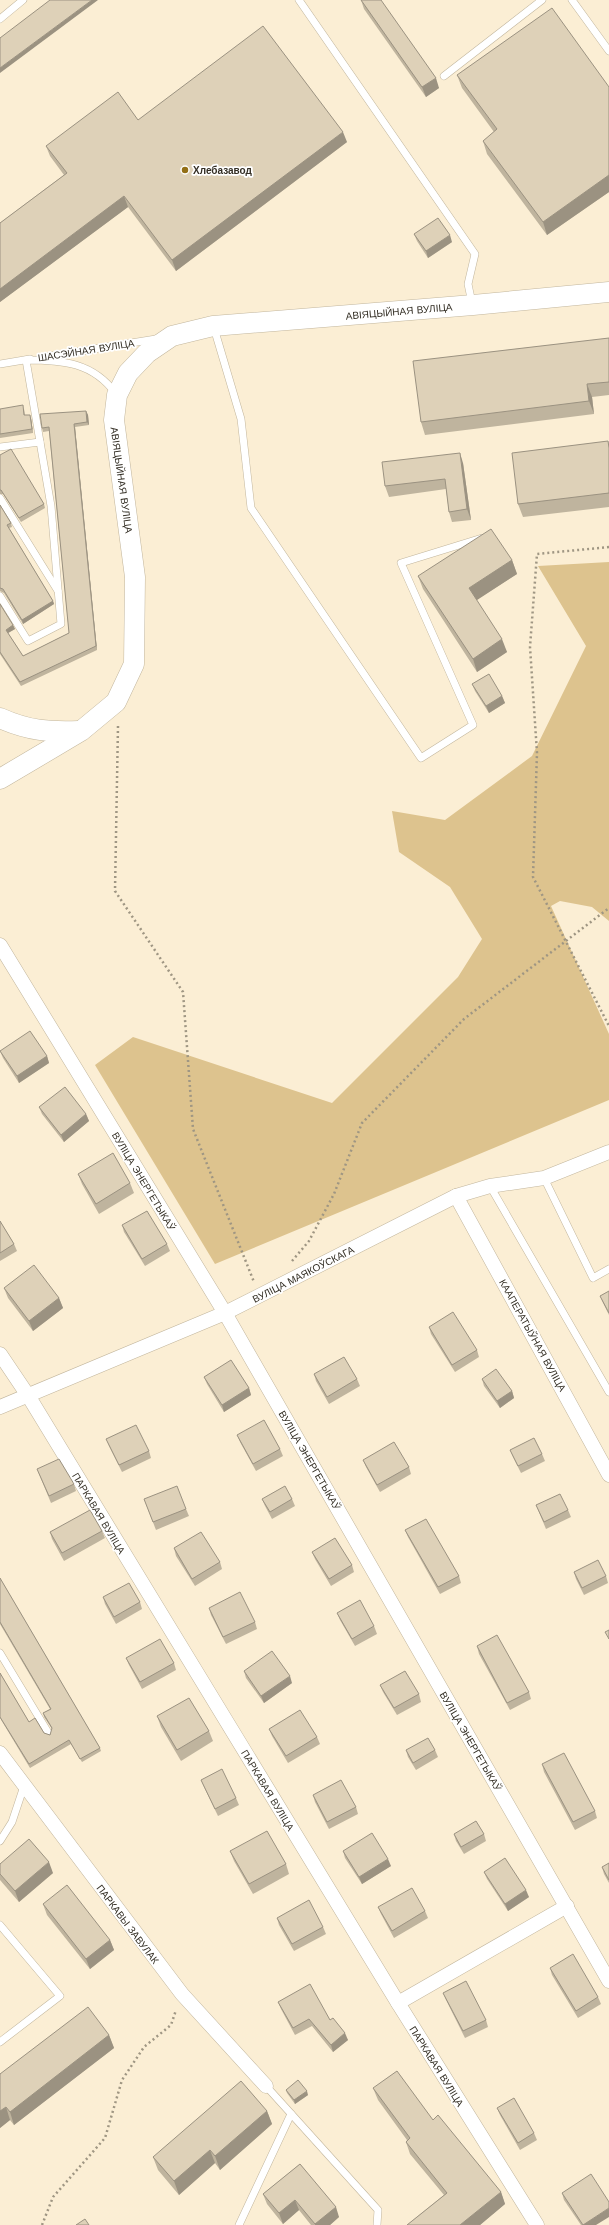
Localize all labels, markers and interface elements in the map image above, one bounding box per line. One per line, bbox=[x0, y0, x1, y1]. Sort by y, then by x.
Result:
marker: Хлебазавод bbox=[180, 165, 190, 175]
place label: Хлебазавод bbox=[193, 165, 253, 176]
street label: АВІЯЦЫЙНАЯ ВУЛІЦА bbox=[345, 300, 453, 322]
street label: ШАСЭЙНАЯ ВУЛІЦА bbox=[37, 336, 135, 364]
street label: АВІЯЦЫЙНАЯ ВУЛІЦА bbox=[109, 426, 135, 534]
street label: ВУЛІЦА ЭНЕРГЕТЫКАЎ bbox=[110, 1130, 179, 1233]
street label: ВУЛІЦА МАЯКОЎСКАГА bbox=[250, 1243, 356, 1305]
street label: КААПЕРАТЫЎНАЯ ВУЛІЦА bbox=[497, 1277, 569, 1393]
street label: ВУЛІЦА ЭНЕРГЕТЫКАЎ bbox=[277, 1408, 344, 1512]
street label: ПАРКАВАЯ ВУЛІЦА bbox=[70, 1471, 127, 1556]
street label: ВУЛІЦА ЭНЕРГЕТЫКАЎ bbox=[438, 1689, 505, 1793]
street label: ПАРКАВАЯ ВУЛІЦА bbox=[239, 1748, 296, 1833]
street label: ПАРКАВЫ ЗАВУЛАК bbox=[94, 1883, 161, 1966]
street label: ПАРКАВАЯ ВУЛІЦА bbox=[407, 2024, 466, 2109]

